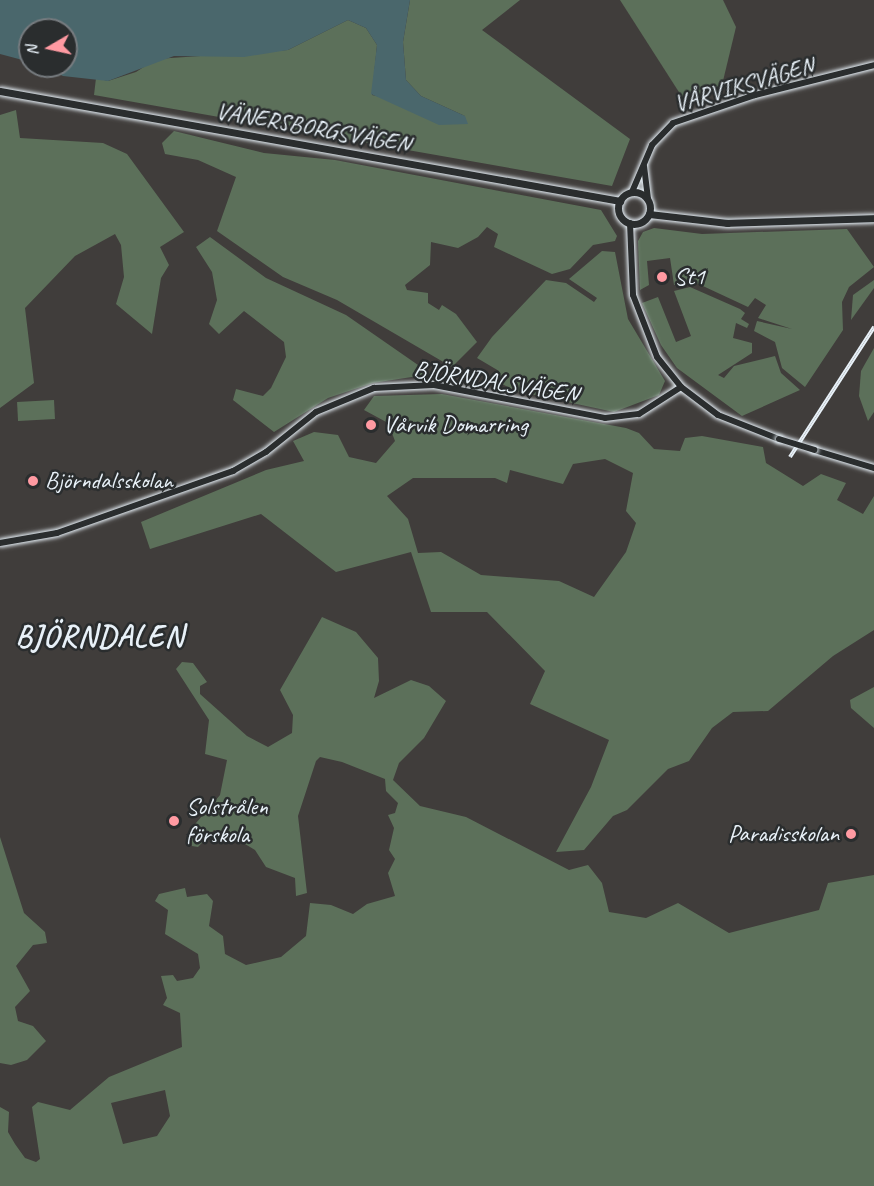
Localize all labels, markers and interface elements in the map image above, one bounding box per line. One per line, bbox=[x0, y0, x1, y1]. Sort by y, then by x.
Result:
north arrow bbox=[18, 18, 78, 78]
text: N bbox=[22, 44, 43, 57]
street label: VÅRVIKSVÄGEN bbox=[671, 51, 817, 119]
street label: VÄNERSBORGSVÄGEN bbox=[214, 97, 412, 159]
place label: St1 bbox=[674, 263, 705, 291]
marker: St1 bbox=[655, 270, 669, 284]
street label: BJÖRNDALSVÄGEN bbox=[412, 355, 580, 409]
place label: Vårvik Domarring bbox=[383, 411, 528, 439]
marker: Vårvik Domarring bbox=[364, 418, 378, 432]
place label: Björndalsskolan bbox=[45, 467, 173, 495]
marker: Björndalsskolan bbox=[26, 474, 40, 488]
district label: BJÖRNDALEN bbox=[17, 618, 183, 654]
place label: Solstrålen förskola bbox=[186, 793, 268, 849]
marker: Solstrålen förskola bbox=[167, 814, 181, 828]
place label: Paradisskolan bbox=[728, 820, 839, 848]
marker: Paradisskolan bbox=[844, 827, 858, 841]

